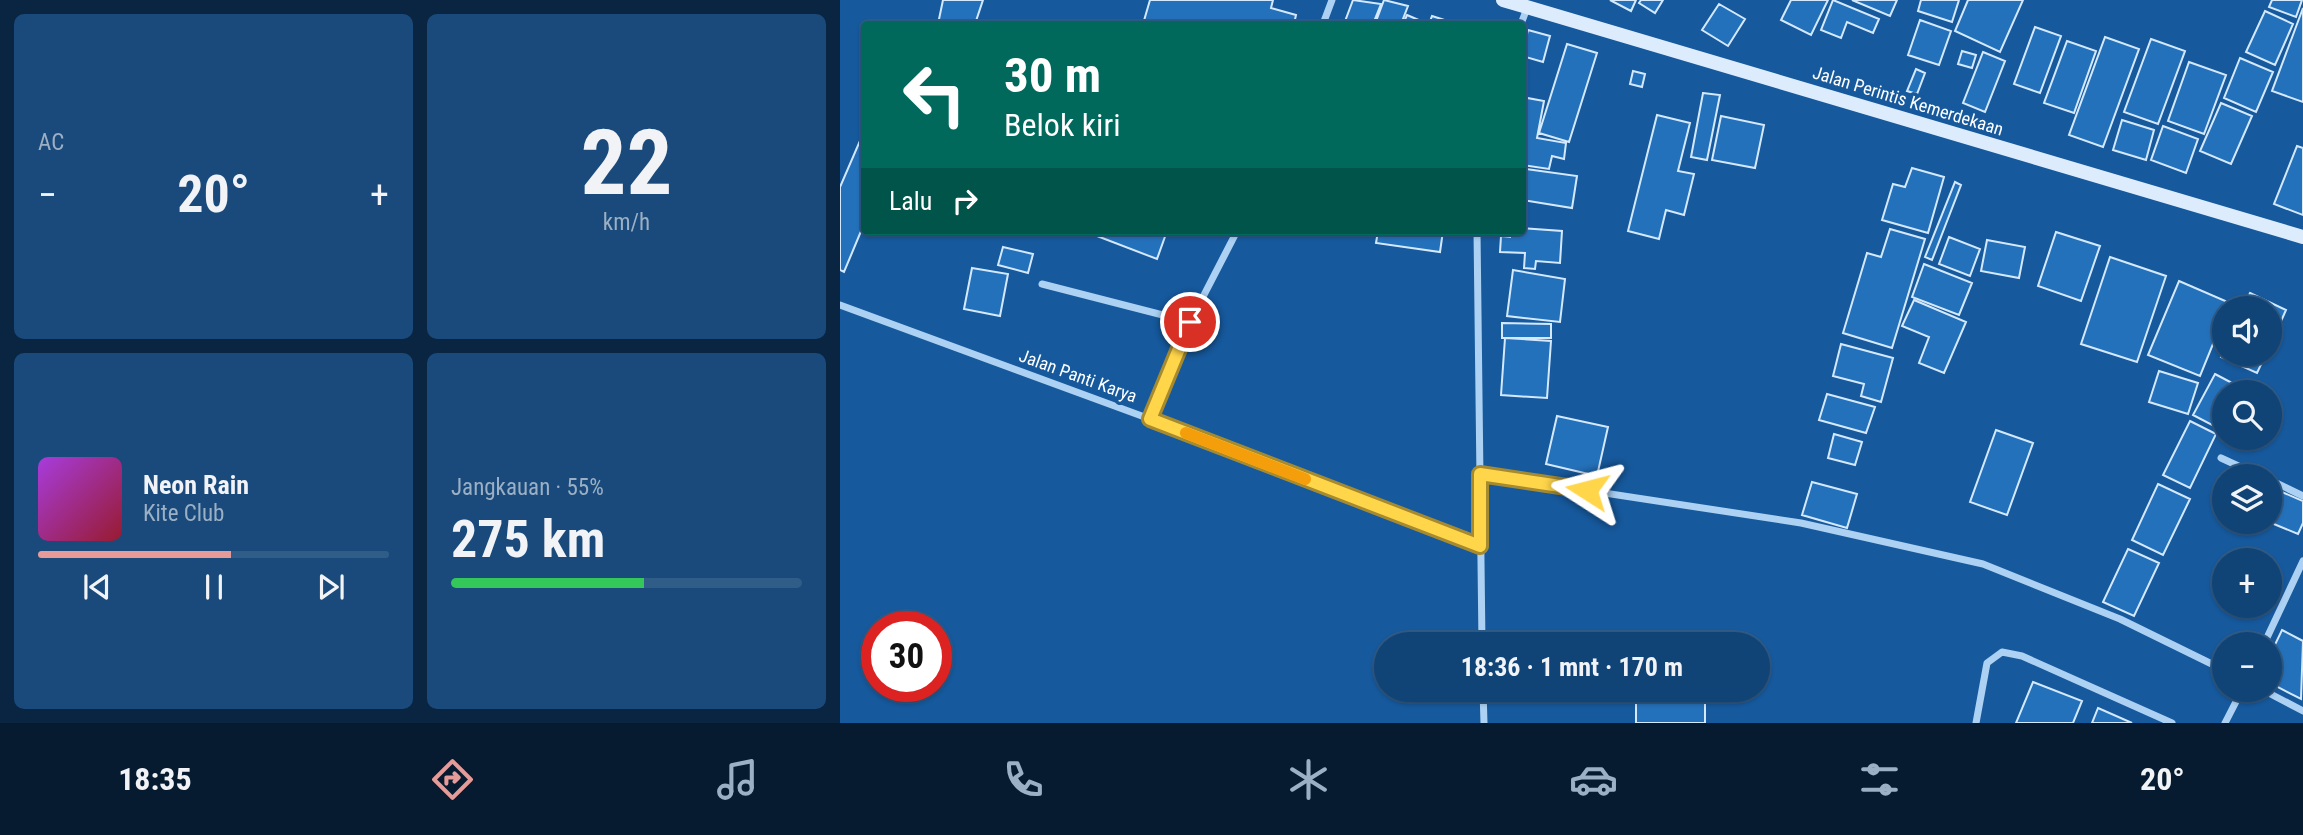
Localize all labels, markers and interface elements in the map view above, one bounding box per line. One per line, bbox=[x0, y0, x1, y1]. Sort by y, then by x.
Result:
text: 30 m bbox=[1004, 47, 1101, 104]
icon: left bbox=[889, 49, 980, 140]
street label: Jalan Perintis Kemerdekaan bbox=[1810, 62, 2006, 140]
text: Belok kiri bbox=[1004, 106, 1121, 144]
text: 22 bbox=[581, 110, 672, 216]
text: AC bbox=[38, 129, 64, 156]
text: 20° bbox=[177, 164, 250, 225]
text: − bbox=[38, 173, 57, 217]
text: + bbox=[370, 173, 389, 217]
icon: right bbox=[946, 182, 984, 220]
text: Lalu bbox=[889, 186, 932, 216]
text: km/h bbox=[603, 209, 650, 236]
pin bbox=[1160, 292, 1220, 352]
map controls bbox=[2212, 296, 2282, 702]
button: sound bbox=[2212, 296, 2282, 366]
icon: arrive bbox=[1171, 303, 1209, 341]
street label: Jalan Panti Karya bbox=[1016, 344, 1140, 407]
button: search bbox=[2212, 380, 2282, 450]
position arrow bbox=[1550, 453, 1624, 527]
button: layers bbox=[2212, 464, 2282, 534]
text: Neon Rain bbox=[143, 470, 249, 500]
text: Jangkauan · 55% bbox=[451, 474, 604, 501]
text: Kite Club bbox=[143, 500, 224, 527]
text: 275 km bbox=[451, 509, 605, 570]
button: + bbox=[2212, 548, 2282, 618]
icon: previous bbox=[78, 568, 116, 606]
icon: pause bbox=[195, 568, 233, 606]
icon: next bbox=[312, 568, 350, 606]
speed limit sign: 30 bbox=[861, 611, 952, 702]
button: − bbox=[2212, 632, 2282, 702]
text: 18:36 · 1 mnt · 170 m bbox=[1461, 652, 1683, 682]
icon: directions bbox=[428, 755, 477, 804]
icon: music bbox=[713, 755, 762, 804]
icon: phone bbox=[999, 755, 1048, 804]
icon: climate bbox=[1284, 755, 1333, 804]
icon: car bbox=[1569, 755, 1618, 804]
icon: filters bbox=[1855, 755, 1904, 804]
text: 18:35 bbox=[118, 760, 192, 798]
text: 20° bbox=[2140, 760, 2185, 798]

